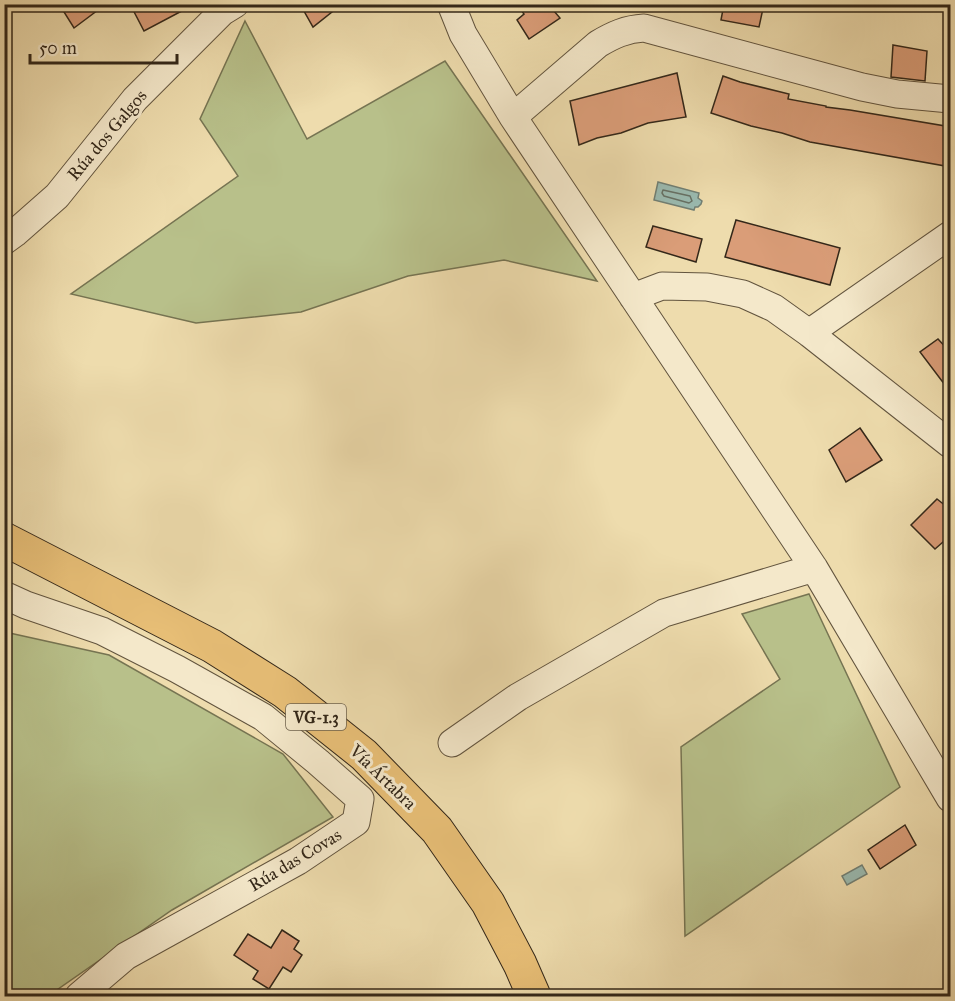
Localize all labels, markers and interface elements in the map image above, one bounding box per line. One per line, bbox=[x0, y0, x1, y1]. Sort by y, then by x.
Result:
scale bar bbox=[30, 27, 177, 65]
text: 50 m bbox=[39, 37, 77, 59]
street label: Rúa dos Galgos bbox=[63, 85, 152, 186]
road number: VG-1.3 bbox=[286, 704, 346, 730]
street label: Vía Ártabra bbox=[344, 738, 423, 814]
street label: Rúa das Covas bbox=[244, 824, 346, 896]

